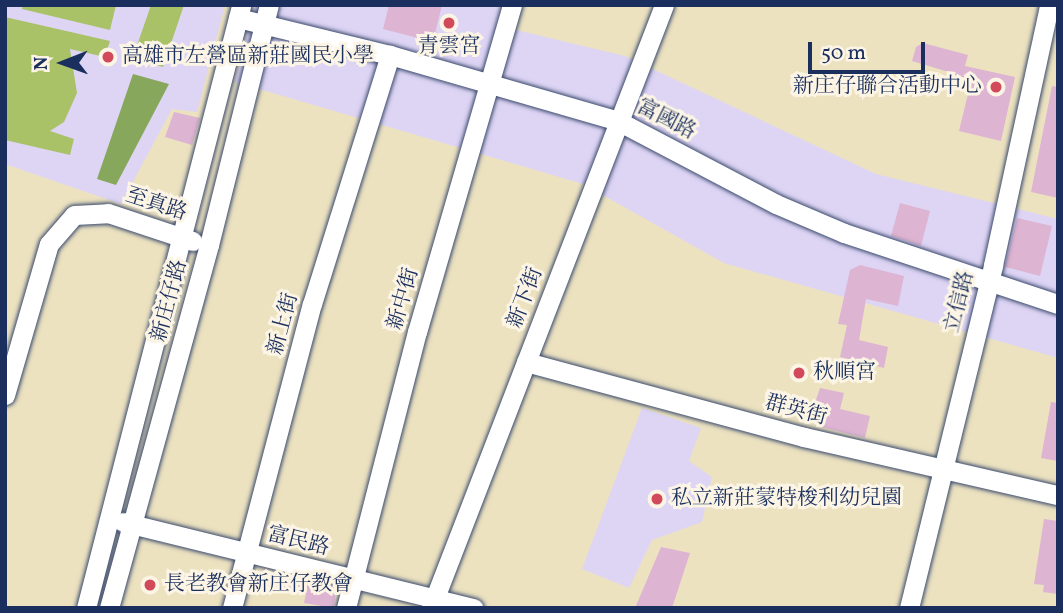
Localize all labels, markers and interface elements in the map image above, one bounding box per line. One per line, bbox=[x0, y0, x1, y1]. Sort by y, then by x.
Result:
marker: 青雲宮 bbox=[441, 15, 457, 31]
north arrow bbox=[28, 28, 98, 98]
scale bar bbox=[811, 28, 928, 72]
place label: 青雲宮 bbox=[418, 34, 480, 60]
text: 50 m bbox=[821, 39, 866, 68]
place label: 高雄市左營區新莊國民小學 bbox=[122, 44, 374, 70]
marker: 高雄市左營區新莊國民小學 bbox=[100, 49, 116, 65]
text: N bbox=[29, 56, 55, 70]
place label: 新庄仔聯合活動中心 bbox=[793, 74, 982, 100]
marker: 新庄仔聯合活動中心 bbox=[988, 79, 1004, 95]
street label: 富國路 bbox=[632, 94, 700, 146]
street label: 至真路 bbox=[122, 183, 190, 227]
street label: 新庄仔路 bbox=[147, 257, 193, 345]
street label: 新下街 bbox=[503, 264, 549, 332]
street label: 新中街 bbox=[383, 265, 425, 333]
street label: 立信路 bbox=[940, 268, 980, 336]
street label: 新上街 bbox=[264, 290, 304, 358]
place label: 秋順宮 bbox=[813, 360, 876, 386]
marker: 秋順宮 bbox=[791, 365, 807, 381]
street label: 群英街 bbox=[762, 391, 830, 431]
place label: 私立新莊蒙特梭利幼兒園 bbox=[671, 486, 902, 512]
marker: 私立新莊蒙特梭利幼兒園 bbox=[649, 491, 665, 507]
street label: 富民路 bbox=[264, 522, 332, 562]
place label: 長老教會新庄仔教會 bbox=[164, 572, 353, 598]
marker: 長老教會新庄仔教會 bbox=[142, 577, 158, 593]

